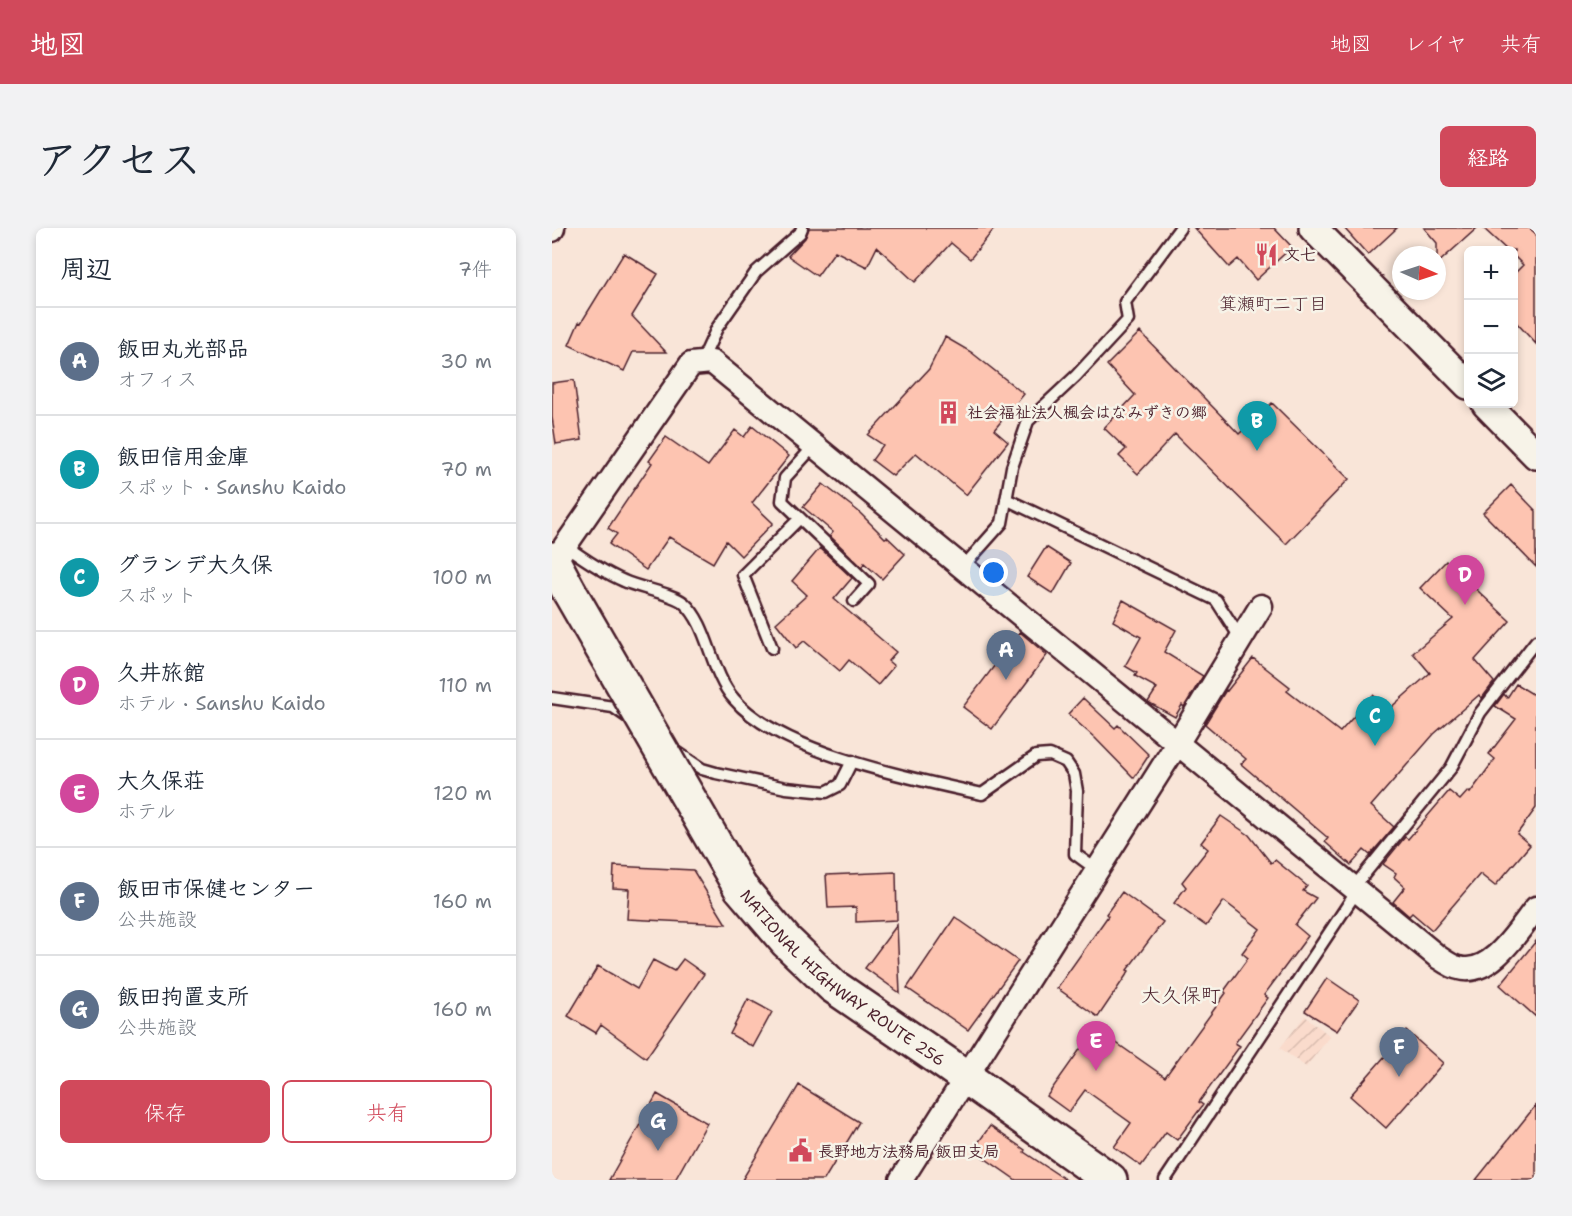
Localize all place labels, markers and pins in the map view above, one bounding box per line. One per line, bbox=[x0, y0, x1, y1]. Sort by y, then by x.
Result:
restaurant icon: 文七 bbox=[1253, 241, 1279, 267]
place label: 文七 bbox=[1284, 244, 1316, 265]
building icon: 社会福祉法人楓会はなみずきの郷 bbox=[936, 399, 962, 425]
place label: 社会福祉法人楓会はなみずきの郷 bbox=[967, 402, 1207, 423]
pin: B bbox=[1238, 402, 1276, 451]
pin: D bbox=[1446, 556, 1484, 605]
pin: A bbox=[986, 630, 1026, 680]
pin: C bbox=[1356, 696, 1394, 746]
pin: E bbox=[1076, 1022, 1116, 1071]
pin: F bbox=[1380, 1028, 1418, 1077]
pin: G bbox=[638, 1102, 678, 1151]
public building icon: 長野地方法務局 飯田支局 bbox=[787, 1138, 813, 1164]
place label: 長野地方法務局 飯田支局 bbox=[818, 1141, 1000, 1162]

